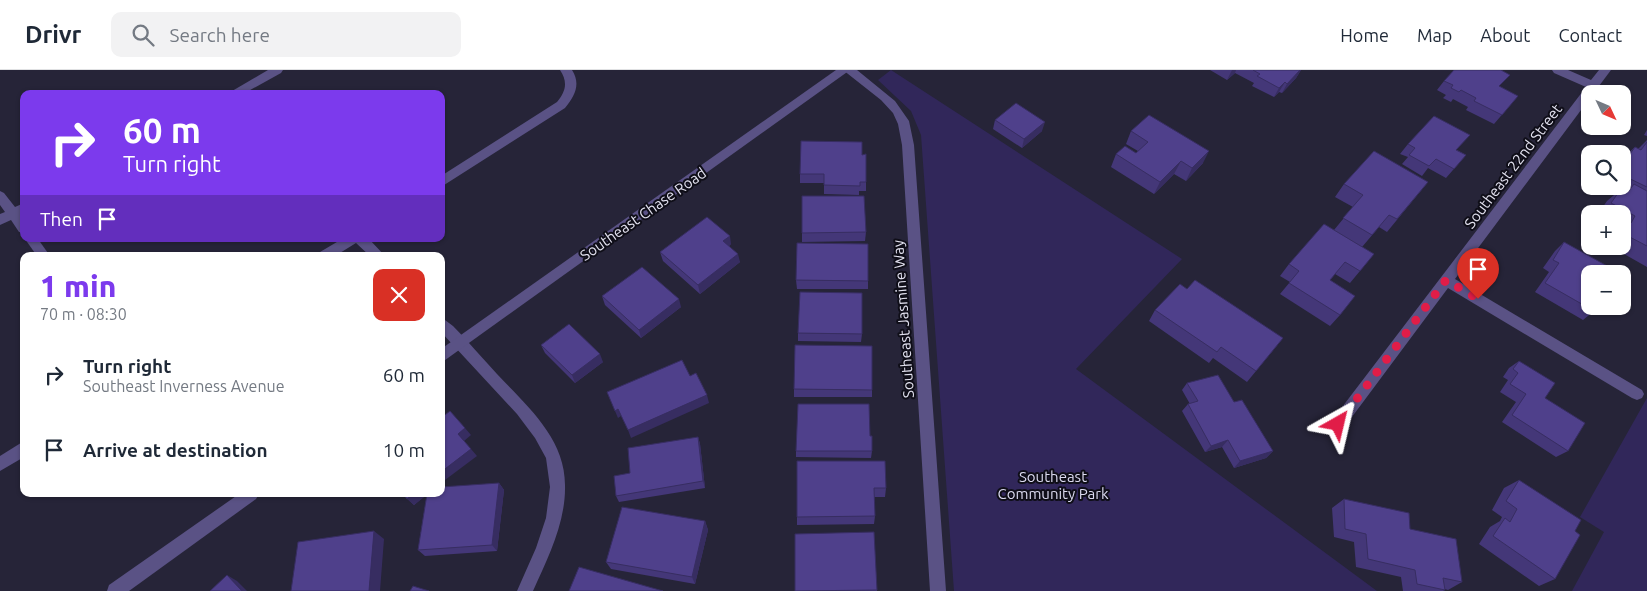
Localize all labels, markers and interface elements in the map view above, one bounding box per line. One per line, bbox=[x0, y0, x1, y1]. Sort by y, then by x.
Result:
search box bbox=[111, 12, 461, 57]
text: Drivr bbox=[25, 21, 81, 48]
icon: search bbox=[129, 21, 157, 49]
text: Search here bbox=[169, 24, 270, 46]
text: Home bbox=[1340, 25, 1389, 45]
text: Map bbox=[1417, 25, 1452, 45]
text: About bbox=[1480, 25, 1530, 45]
text: Contact bbox=[1558, 25, 1622, 45]
north arrow bbox=[1581, 85, 1631, 135]
map controls bbox=[1581, 85, 1631, 315]
street label: Southeast 22nd Street bbox=[1461, 100, 1565, 231]
icon: right bbox=[40, 110, 105, 175]
text: 60 m bbox=[123, 110, 201, 150]
button: search bbox=[1581, 145, 1631, 195]
text: Turn right bbox=[123, 151, 221, 176]
street label: Southeast Chase Road bbox=[577, 164, 709, 264]
icon: arrive bbox=[93, 205, 121, 233]
button: + bbox=[1581, 205, 1631, 255]
text: Then bbox=[40, 208, 83, 230]
street label: Southeast Jasmine Way bbox=[889, 239, 917, 399]
pin bbox=[1457, 248, 1499, 299]
icon: arrive bbox=[1464, 255, 1492, 283]
button: − bbox=[1581, 265, 1631, 315]
text: 1 min bbox=[40, 269, 116, 303]
button: close bbox=[373, 269, 425, 321]
text: 70 m · 08:30 bbox=[40, 305, 127, 323]
text: Turn right bbox=[83, 355, 171, 377]
icon: right bbox=[40, 361, 68, 389]
text: 60 m bbox=[383, 364, 425, 386]
text: Southeast Inverness Avenue bbox=[83, 377, 285, 395]
position arrow bbox=[1311, 397, 1363, 449]
icon: arrive bbox=[40, 436, 68, 464]
text: Arrive at destination bbox=[83, 439, 268, 461]
text: 10 m bbox=[383, 439, 425, 461]
park label: Southeast Community Park bbox=[997, 468, 1109, 502]

